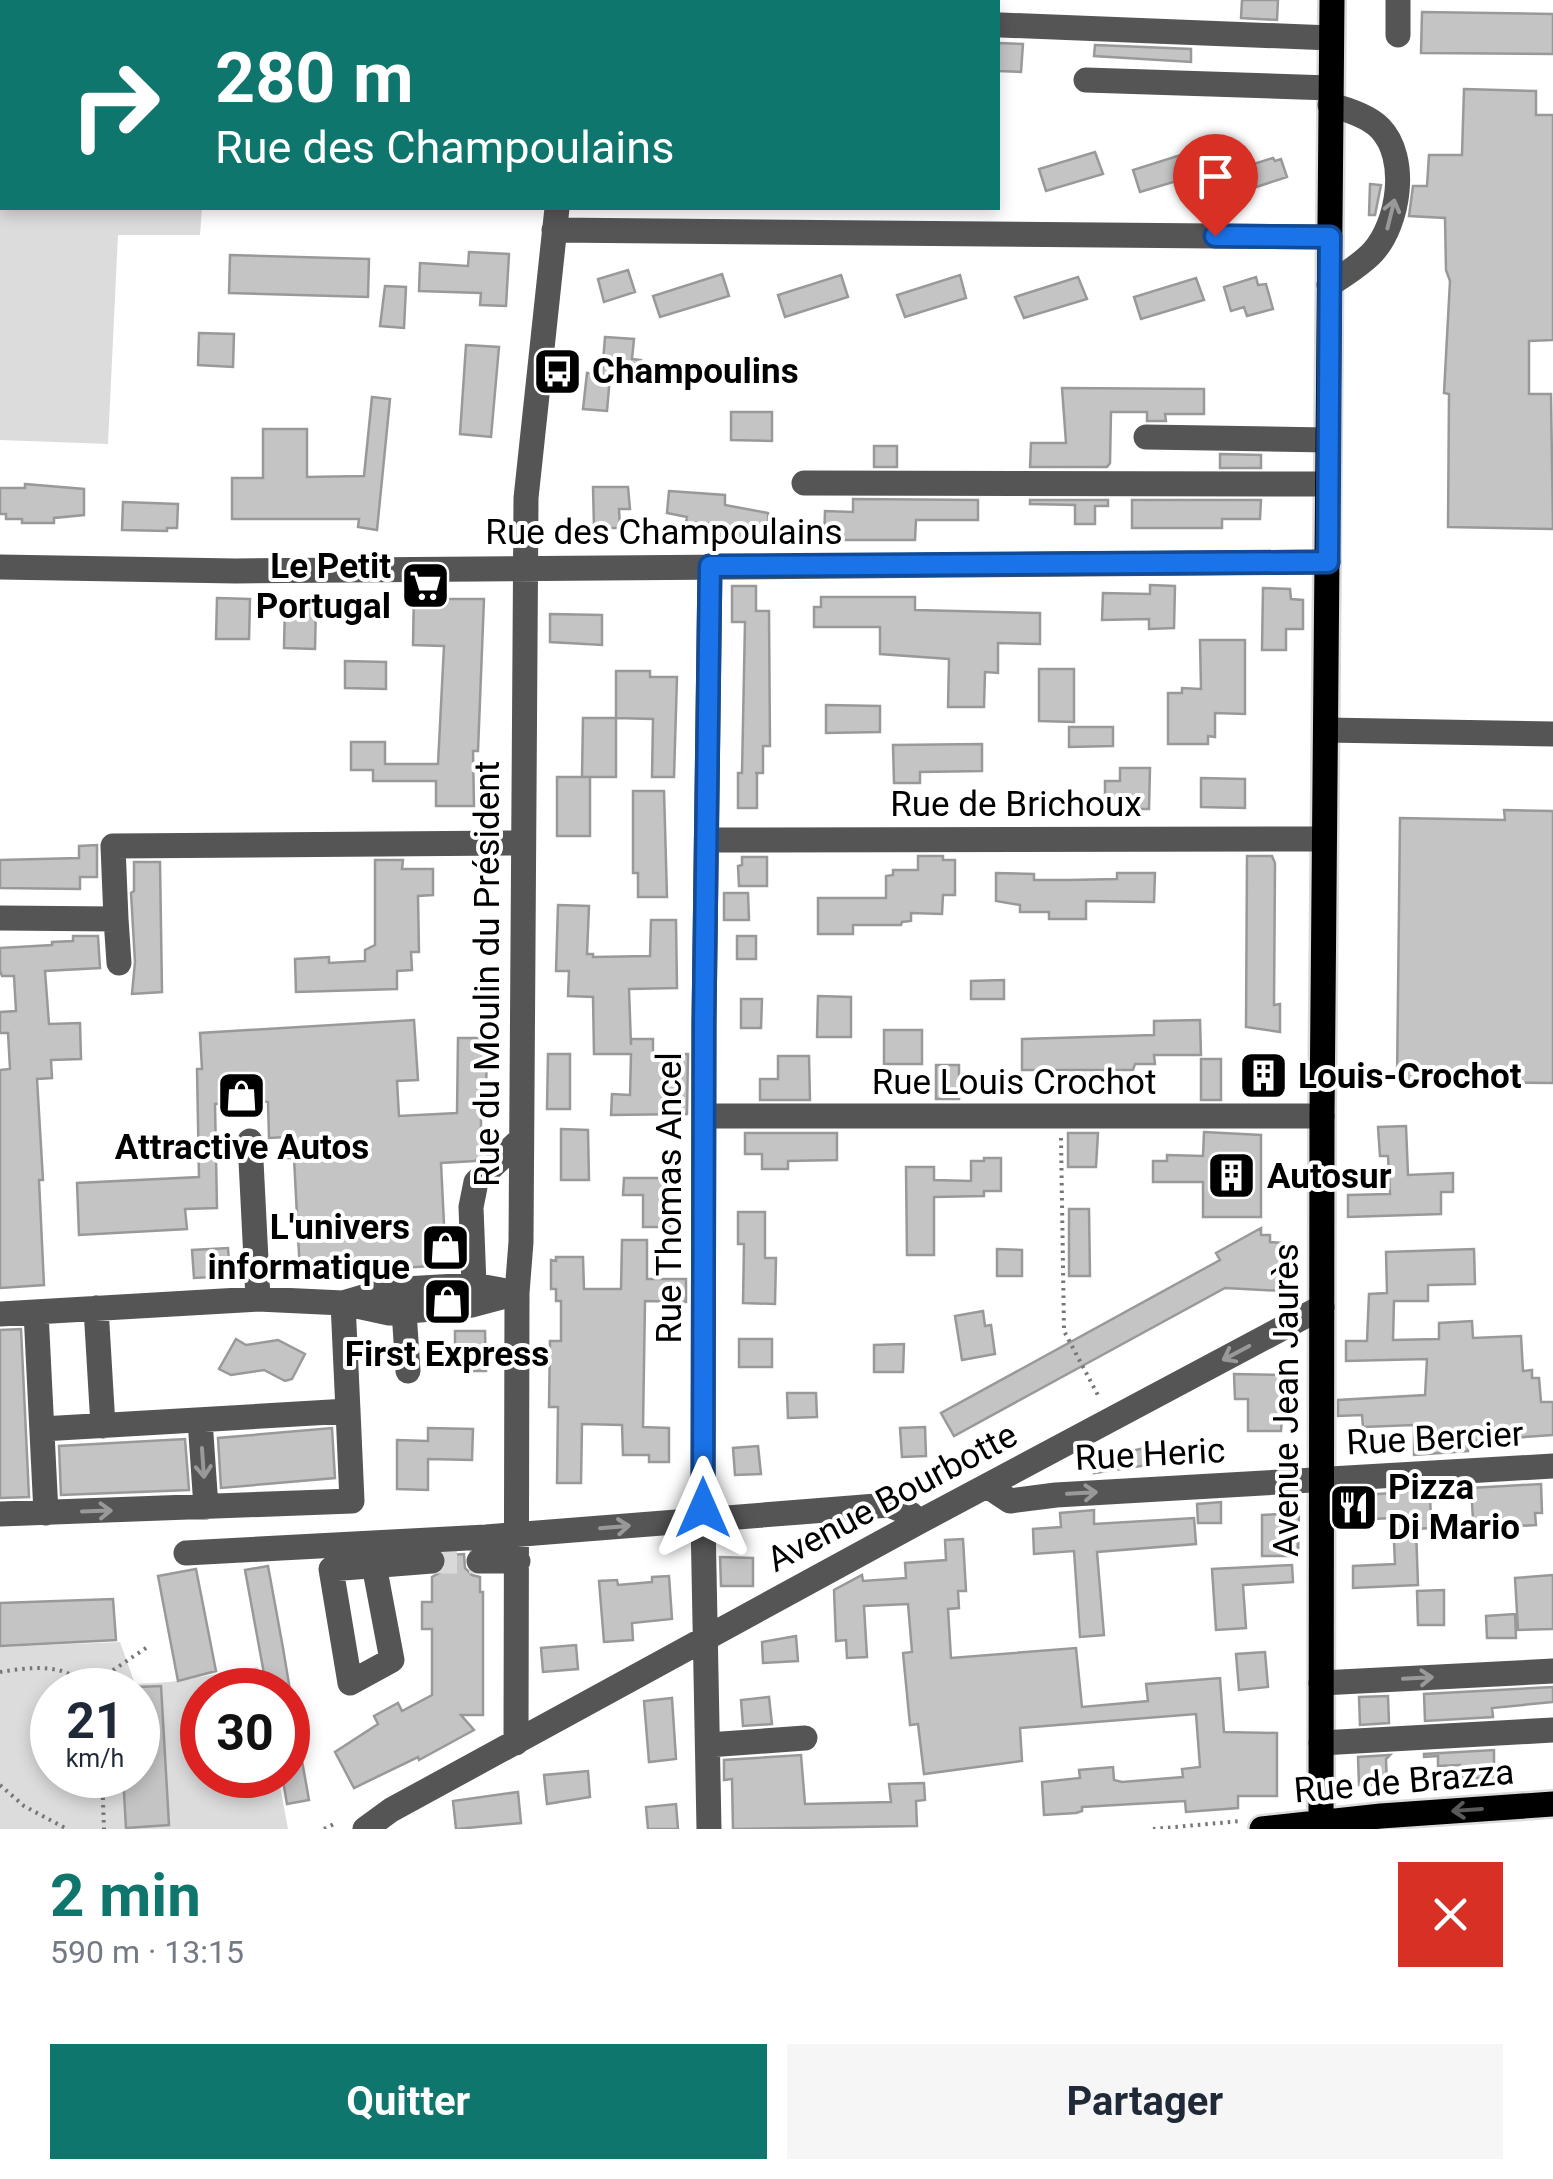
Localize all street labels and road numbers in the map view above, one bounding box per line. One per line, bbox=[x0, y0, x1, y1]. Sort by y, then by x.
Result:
street label: Rue des Champoulains bbox=[485, 512, 843, 553]
street label: Rue du Moulin du Président bbox=[467, 761, 508, 1187]
street label: Rue de Brichoux bbox=[890, 784, 1142, 825]
street label: Rue Thomas Ancel bbox=[649, 1052, 690, 1344]
street label: Rue Louis Crochot bbox=[872, 1062, 1156, 1103]
street label: Avenue Jean Jaurès bbox=[1266, 1243, 1307, 1557]
street label: Rue Bercier bbox=[1345, 1413, 1525, 1464]
street label: Avenue Bourbotte bbox=[760, 1414, 1024, 1581]
street label: Rue Heric bbox=[1074, 1430, 1226, 1479]
street label: Rue de Brazza bbox=[1292, 1751, 1516, 1812]

